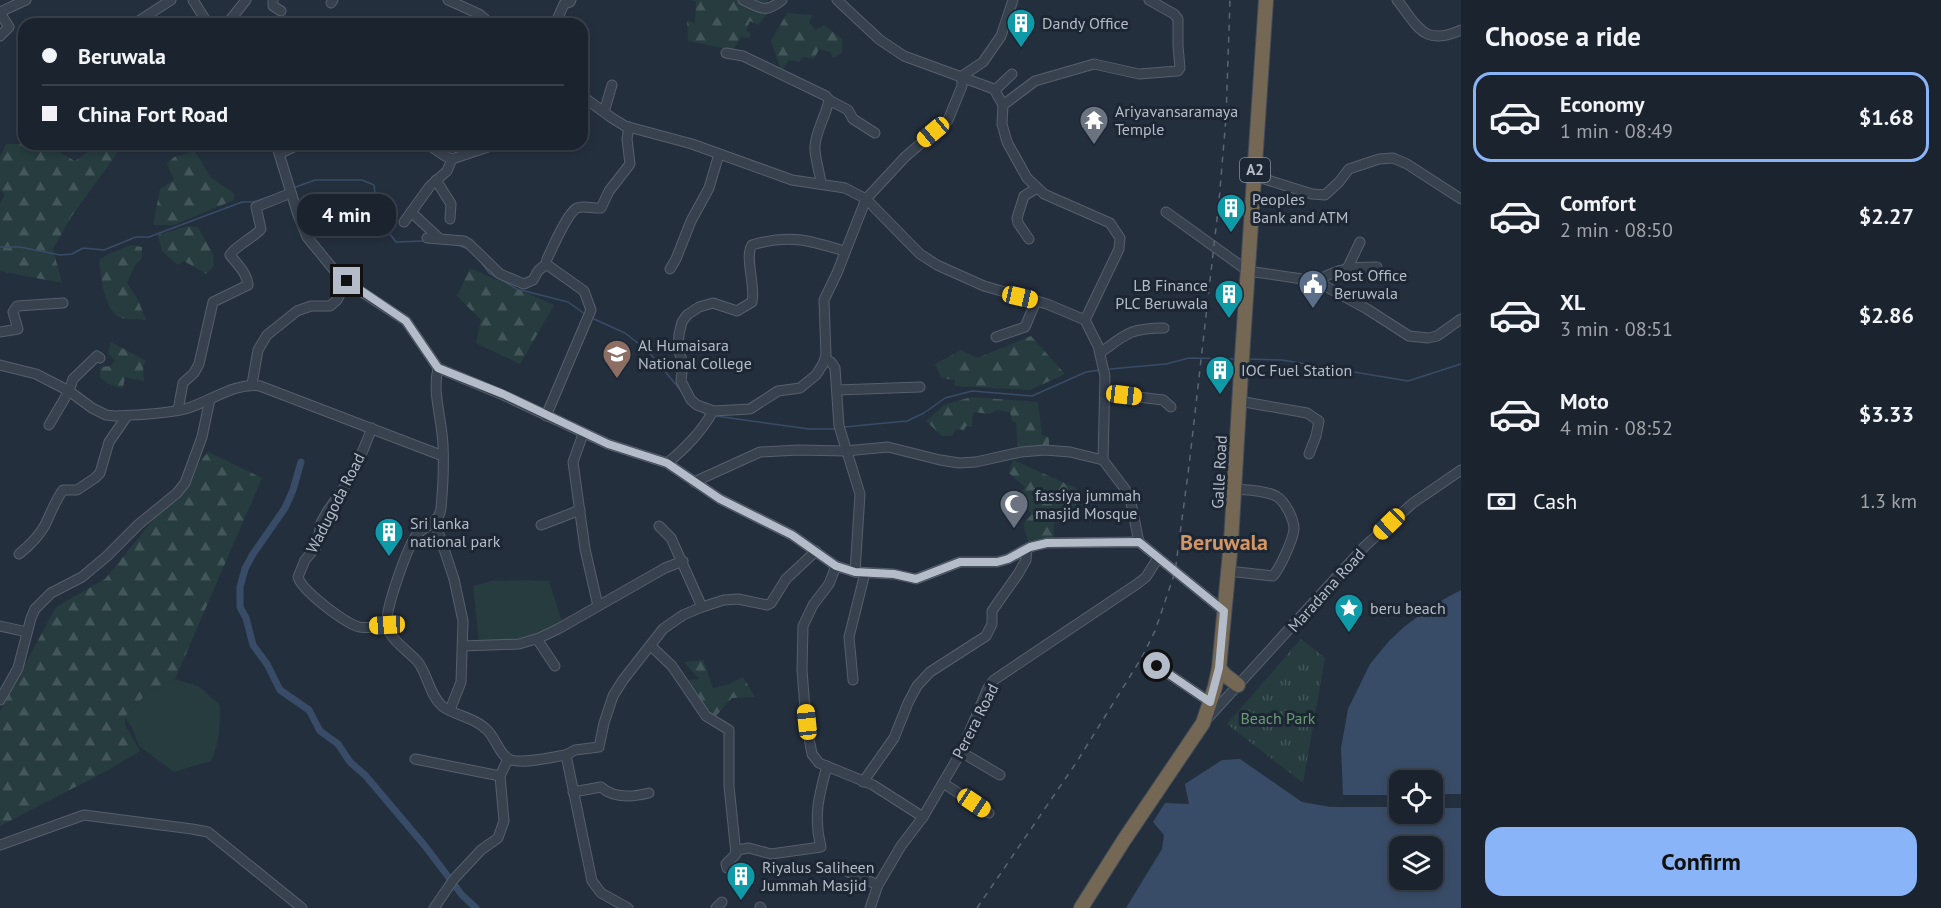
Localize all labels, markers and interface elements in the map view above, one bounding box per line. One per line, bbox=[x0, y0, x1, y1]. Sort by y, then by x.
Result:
building icon: Dandy Office bbox=[1005, 7, 1037, 49]
place label: Dandy Office bbox=[1042, 13, 1129, 33]
text: Choose a ride bbox=[1485, 19, 1641, 53]
text: Beruwala bbox=[78, 42, 166, 70]
icon: car bbox=[1488, 90, 1542, 144]
text: Economy bbox=[1560, 90, 1644, 118]
text: China Fort Road bbox=[78, 100, 228, 128]
place label: Ariyavansaramaya Temple bbox=[1115, 101, 1238, 139]
text: $1.68 bbox=[1859, 103, 1914, 131]
temple icon: Ariyavansaramaya Temple bbox=[1078, 104, 1110, 146]
car bbox=[913, 114, 953, 150]
text: 1 min · 08:49 bbox=[1560, 118, 1673, 144]
road number: A2 bbox=[1240, 158, 1270, 182]
place label: Peoples Bank and ATM bbox=[1252, 189, 1348, 227]
icon: car bbox=[1488, 189, 1542, 243]
text: Comfort bbox=[1560, 189, 1636, 217]
building icon: Peoples Bank and ATM bbox=[1215, 192, 1247, 234]
callout: 4 min bbox=[298, 194, 397, 236]
text: 4 min bbox=[322, 202, 371, 228]
text: $2.27 bbox=[1859, 202, 1914, 230]
text: 2 min · 08:50 bbox=[1560, 217, 1673, 243]
place label: Post Office Beruwala bbox=[1334, 265, 1407, 303]
route end bbox=[333, 267, 360, 294]
public building icon: Post Office Beruwala bbox=[1297, 268, 1329, 310]
place label: LB Finance PLC Beruwala bbox=[1115, 275, 1208, 313]
building icon: LB Finance PLC Beruwala bbox=[1213, 278, 1245, 320]
car bbox=[1000, 284, 1040, 310]
icon: car bbox=[1488, 288, 1542, 342]
text: XL bbox=[1560, 288, 1585, 316]
text: $2.86 bbox=[1859, 301, 1914, 329]
text: 3 min · 08:51 bbox=[1560, 316, 1673, 342]
place label: Al Humaisara National College bbox=[638, 335, 752, 373]
school or university icon: Al Humaisara National College bbox=[601, 338, 633, 380]
building icon: IOC Fuel Station bbox=[1204, 354, 1236, 396]
place label: IOC Fuel Station bbox=[1241, 360, 1352, 380]
car bbox=[1105, 384, 1143, 406]
icon: car bbox=[1488, 387, 1542, 441]
text: Moto bbox=[1560, 387, 1609, 415]
text: $3.33 bbox=[1859, 400, 1914, 428]
text: 4 min · 08:52 bbox=[1560, 415, 1673, 441]
street label: Galle Road bbox=[1207, 435, 1231, 509]
street label: Wadugoda Road bbox=[301, 450, 369, 556]
place label: fassiya jummah masjid Mosque bbox=[1035, 485, 1141, 523]
icon: cash bbox=[1485, 485, 1518, 518]
text: Cash bbox=[1533, 487, 1577, 515]
mosque icon: fassiya jummah masjid Mosque bbox=[998, 488, 1030, 530]
text: 1.3 km bbox=[1860, 488, 1917, 514]
car bbox=[1370, 505, 1408, 543]
place label: Sri lanka national park bbox=[410, 513, 501, 551]
building icon: Sri lanka national park bbox=[373, 516, 405, 558]
district label: Beruwala bbox=[1180, 528, 1268, 556]
street label: Maradana Road bbox=[1283, 544, 1369, 636]
place icon: beru beach bbox=[1333, 592, 1365, 634]
place label: beru beach bbox=[1370, 598, 1446, 618]
car bbox=[369, 615, 405, 635]
route start bbox=[1143, 652, 1170, 679]
street label: Perera Road bbox=[948, 680, 1002, 762]
car bbox=[796, 703, 818, 741]
park label: Beach Park bbox=[1240, 708, 1316, 728]
map controls bbox=[1389, 770, 1443, 890]
button: locate bbox=[1389, 770, 1443, 824]
car bbox=[954, 785, 994, 821]
button: Confirm bbox=[1485, 827, 1917, 896]
button: layers bbox=[1389, 836, 1443, 890]
place label: Riyalus Saliheen Jummah Masjid bbox=[761, 857, 874, 895]
building icon: Riyalus Saliheen Jummah Masjid bbox=[725, 860, 757, 902]

